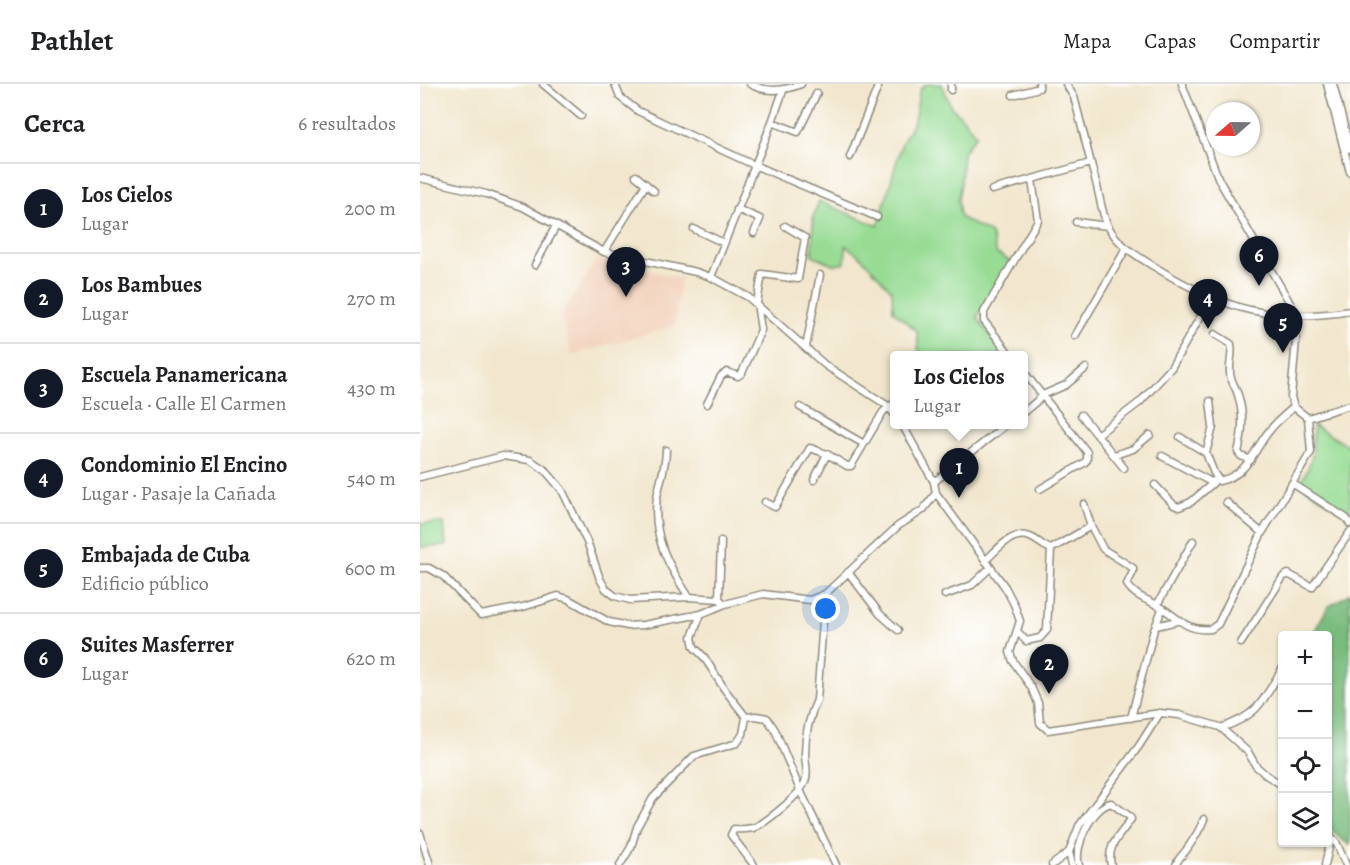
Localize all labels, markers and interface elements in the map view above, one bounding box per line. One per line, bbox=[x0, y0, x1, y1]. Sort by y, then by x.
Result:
text: Pathlet bbox=[30, 22, 113, 60]
text: Mapa bbox=[1063, 27, 1111, 55]
text: Capas bbox=[1144, 27, 1197, 55]
text: Compartir bbox=[1230, 27, 1320, 55]
north arrow bbox=[1206, 102, 1260, 156]
text: Cerca bbox=[24, 106, 86, 141]
text: 6 resultados bbox=[298, 110, 396, 137]
text: Los Cielos bbox=[81, 180, 173, 210]
text: 1 bbox=[40, 195, 47, 222]
text: 200 m bbox=[345, 195, 396, 222]
text: Lugar bbox=[81, 210, 129, 237]
pin: 6 bbox=[1240, 236, 1278, 286]
pin: 3 bbox=[606, 248, 646, 297]
text: Los Bambues bbox=[81, 270, 202, 300]
pin: 4 bbox=[1188, 280, 1228, 329]
text: 2 bbox=[39, 285, 48, 312]
text: 270 m bbox=[347, 285, 396, 312]
text: Lugar bbox=[81, 300, 129, 327]
pin: 5 bbox=[1264, 304, 1302, 353]
popup bbox=[890, 351, 1028, 429]
text: Escuela Panamericana bbox=[81, 360, 288, 390]
text: Los Cielos bbox=[913, 362, 1005, 392]
text: 3 bbox=[39, 375, 48, 402]
text: 430 m bbox=[347, 375, 396, 402]
text: Escuela · Calle El Carmen bbox=[81, 390, 286, 417]
text: Lugar bbox=[913, 392, 961, 419]
pin: 1 bbox=[940, 448, 978, 498]
text: Condominio El Encino bbox=[81, 450, 287, 480]
text: 4 bbox=[39, 465, 48, 492]
text: 540 m bbox=[347, 465, 396, 492]
text: Lugar · Pasaje la Cañada bbox=[81, 480, 276, 507]
text: Embajada de Cuba bbox=[81, 540, 250, 570]
text: 5 bbox=[39, 555, 48, 582]
text: 600 m bbox=[345, 555, 396, 582]
text: Edificio público bbox=[81, 570, 209, 597]
your location bbox=[811, 594, 840, 623]
text: Suites Masferrer bbox=[81, 630, 234, 660]
map controls bbox=[1278, 631, 1332, 847]
button: + bbox=[1278, 631, 1332, 685]
pin: 2 bbox=[1030, 644, 1068, 694]
text: 6 bbox=[39, 645, 48, 672]
text: 620 m bbox=[346, 645, 396, 672]
text: Lugar bbox=[81, 660, 129, 687]
button: − bbox=[1278, 685, 1332, 739]
button: locate bbox=[1278, 739, 1332, 793]
button: layers bbox=[1278, 793, 1332, 847]

